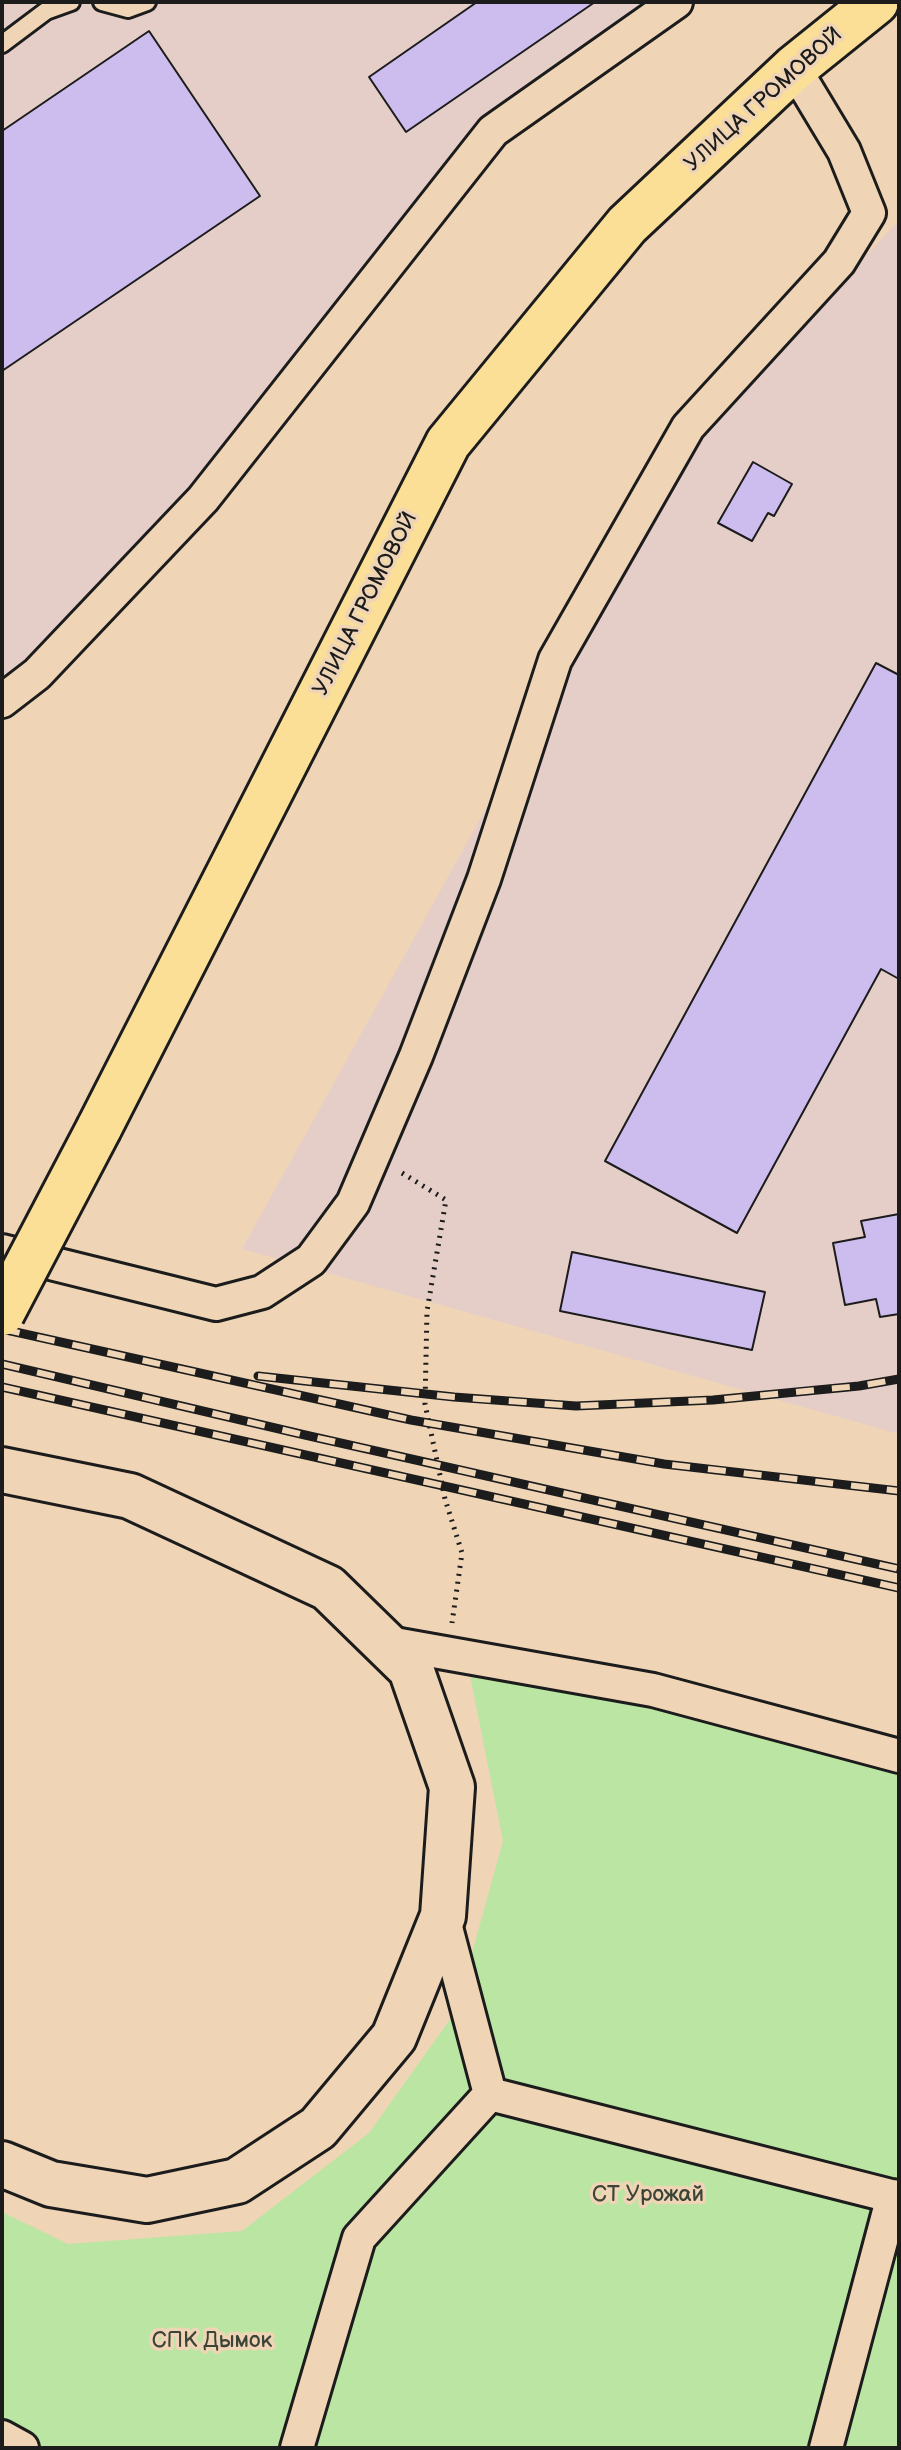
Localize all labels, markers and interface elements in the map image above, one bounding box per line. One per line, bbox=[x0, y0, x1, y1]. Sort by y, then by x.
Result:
street label: УЛИЦА ГРОМОВОЙ bbox=[680, 22, 848, 178]
street label: УЛИЦА ГРОМОВОЙ bbox=[308, 508, 424, 700]
park label: СТ Урожай bbox=[592, 2182, 704, 2208]
park label: СПК Дымок bbox=[152, 2328, 272, 2354]

